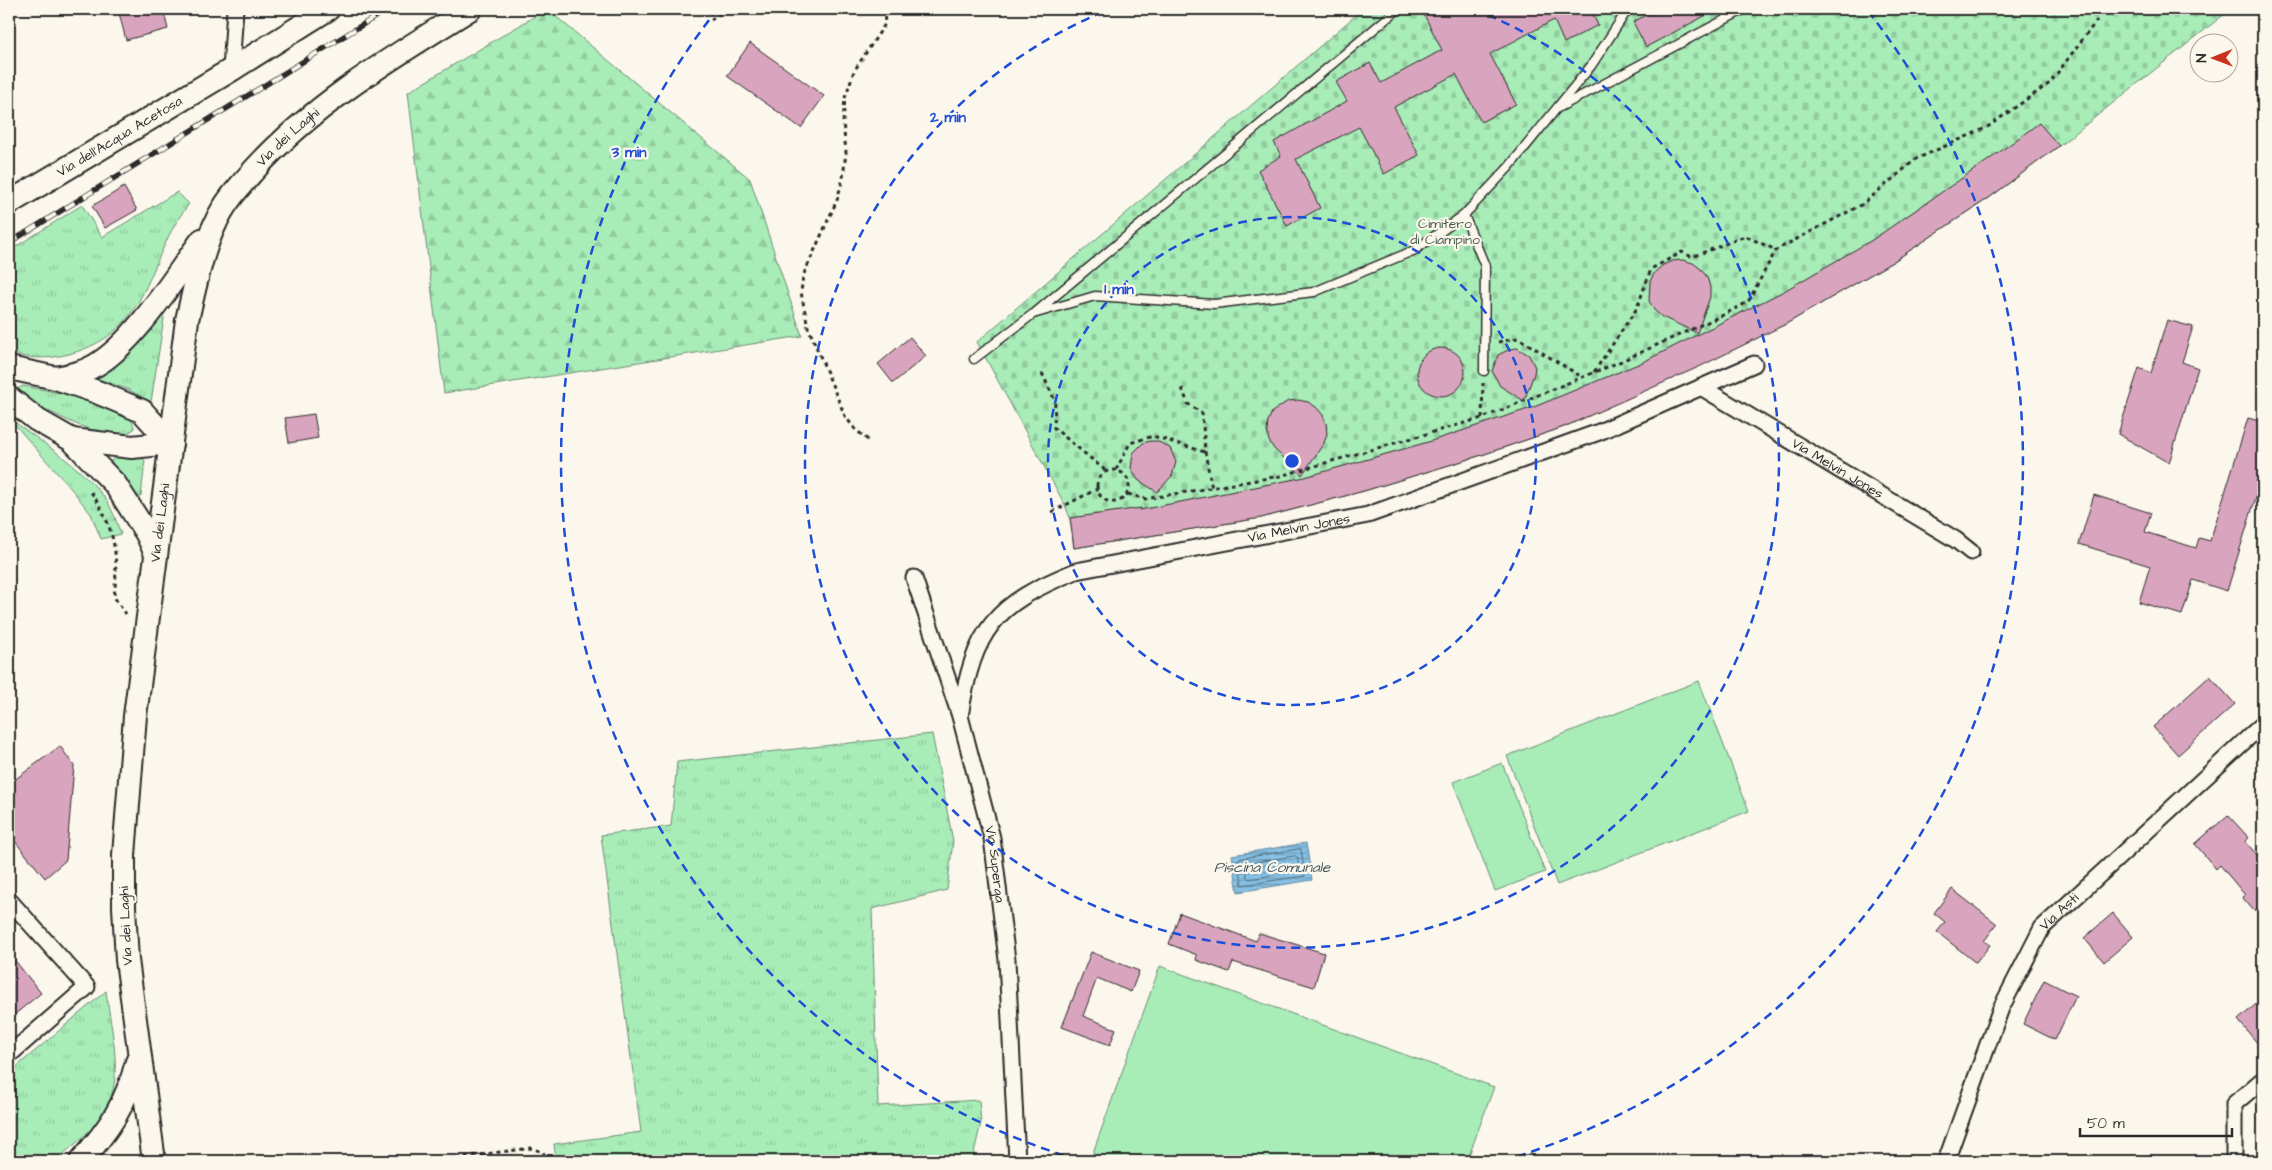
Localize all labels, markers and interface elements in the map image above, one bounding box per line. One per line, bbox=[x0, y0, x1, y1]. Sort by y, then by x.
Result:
north arrow bbox=[2190, 32, 2240, 82]
text: N bbox=[2192, 53, 2212, 63]
street label: Via dell'Acqua Acetosa bbox=[53, 91, 186, 182]
street label: Via dei Laghi bbox=[252, 103, 324, 171]
text: 2 min bbox=[929, 107, 967, 128]
text: 3 min bbox=[610, 142, 647, 163]
park label: Cimitero di Ciampino bbox=[1410, 214, 1480, 250]
text: 1 min bbox=[1104, 279, 1134, 300]
street label: Via Melvin Jones bbox=[1788, 433, 1887, 504]
centre of rings bbox=[1283, 452, 1301, 470]
street label: Via dei Laghi bbox=[145, 482, 175, 564]
street label: Via Melvin Jones bbox=[1246, 509, 1352, 548]
street label: Via Superga bbox=[979, 824, 1010, 904]
water label: Piscina Comunale bbox=[1214, 857, 1331, 878]
street label: Via dei Laghi bbox=[114, 886, 138, 966]
street label: Via Asti bbox=[2035, 889, 2083, 935]
scale bar bbox=[2080, 1105, 2232, 1137]
text: 50 m bbox=[2087, 1113, 2125, 1134]

